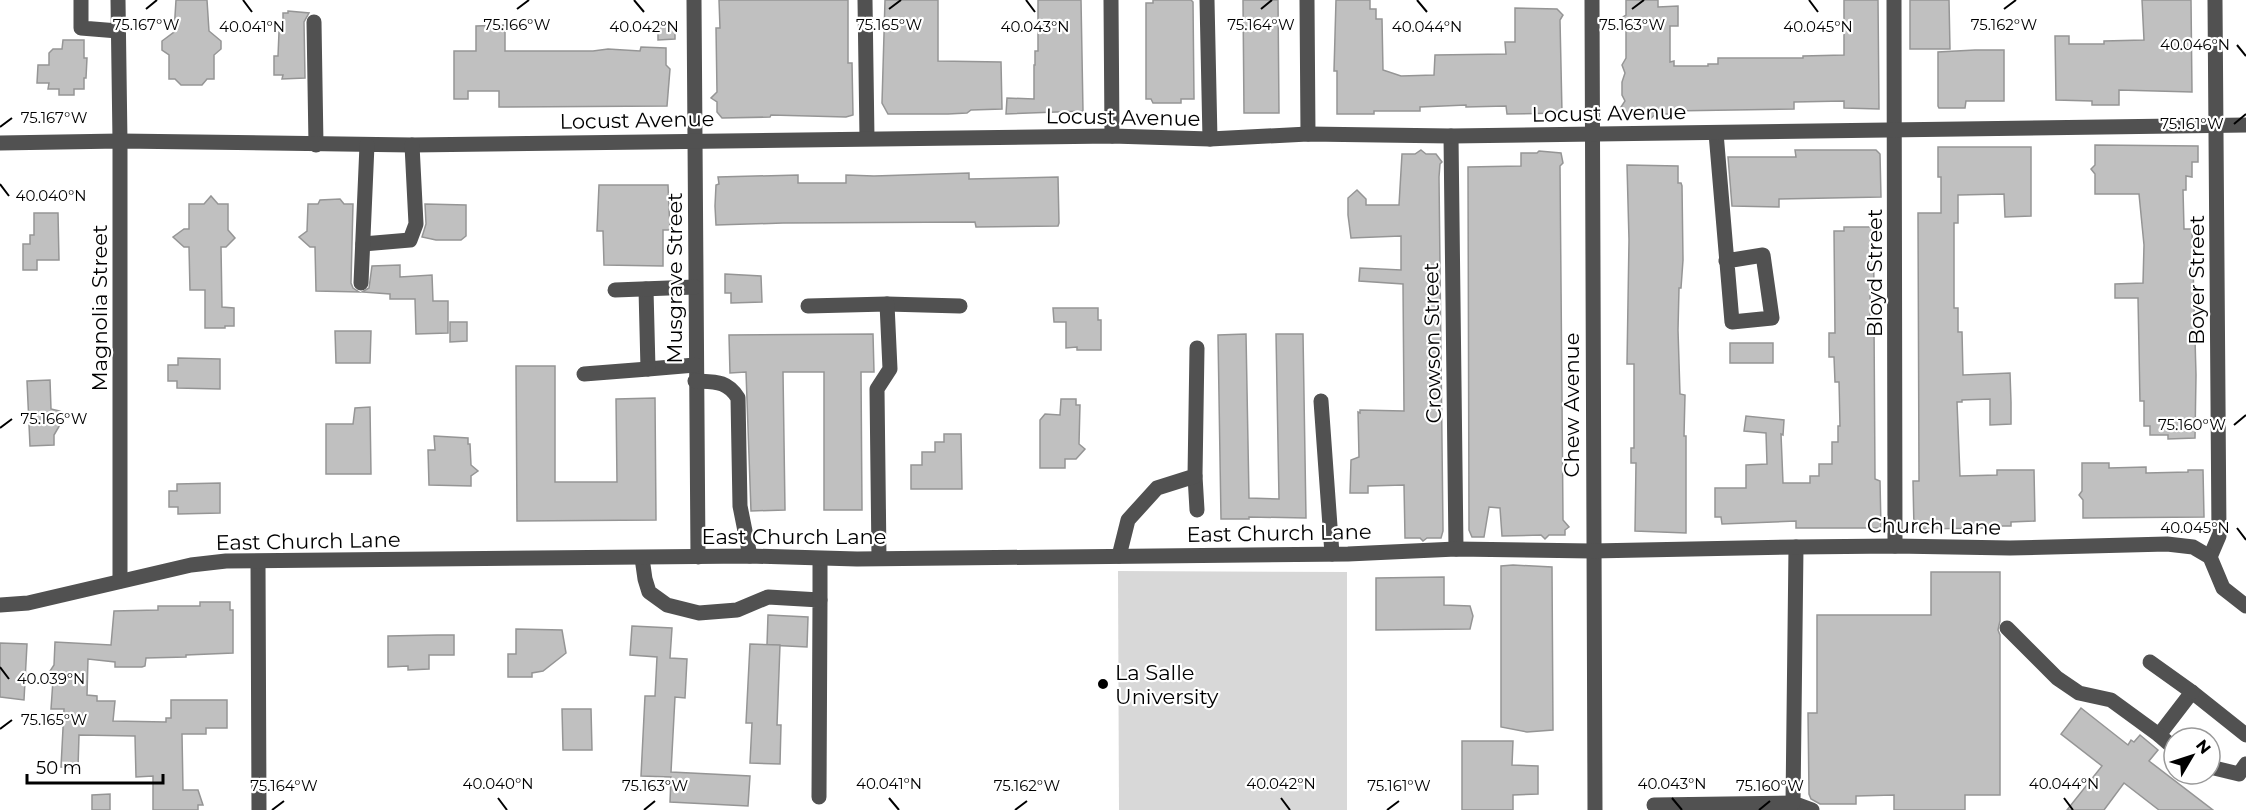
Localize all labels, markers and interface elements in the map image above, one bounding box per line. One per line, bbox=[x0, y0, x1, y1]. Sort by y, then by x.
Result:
text: 75.167°W bbox=[113, 15, 180, 34]
text: 75.166°W bbox=[484, 15, 551, 34]
text: 75.165°W bbox=[856, 15, 922, 34]
text: 75.164°W bbox=[1227, 15, 1295, 34]
text: 75.163°W bbox=[1599, 15, 1665, 34]
text: 75.162°W bbox=[1971, 15, 2038, 34]
text: 40.041°N bbox=[219, 17, 285, 36]
text: 40.042°N bbox=[609, 17, 679, 36]
text: 40.043°N bbox=[1000, 17, 1070, 36]
text: 40.044°N bbox=[1392, 17, 1462, 36]
text: 40.045°N bbox=[1783, 17, 1853, 36]
text: 40.046°N bbox=[2160, 35, 2230, 54]
street label: Locust Avenue bbox=[1531, 99, 1687, 127]
street label: Locust Avenue bbox=[1045, 103, 1201, 131]
street label: Locust Avenue bbox=[559, 106, 715, 134]
text: 75.167°W bbox=[21, 108, 88, 127]
text: 75.161°W bbox=[2160, 114, 2224, 133]
text: 40.040°N bbox=[16, 186, 86, 205]
street label: Musgrave Street bbox=[662, 192, 687, 364]
street label: Bloyd Street bbox=[1862, 209, 1887, 337]
street label: Boyer Street bbox=[2184, 215, 2209, 345]
street label: Magnolia Street bbox=[87, 225, 112, 391]
street label: Crowson Street bbox=[1418, 262, 1446, 424]
street label: Chew Avenue bbox=[1559, 333, 1584, 477]
text: 75.166°W bbox=[21, 409, 88, 428]
text: 75.160°W bbox=[2158, 415, 2226, 434]
street label: Church Lane bbox=[1867, 512, 2001, 540]
text: 40.045°N bbox=[2160, 518, 2230, 537]
street label: East Church Lane bbox=[1186, 519, 1372, 547]
street label: East Church Lane bbox=[702, 524, 886, 549]
street label: East Church Lane bbox=[215, 527, 401, 555]
place label: La Salle University bbox=[1115, 660, 1219, 709]
text: 40.039°N bbox=[17, 669, 85, 688]
marker: La Salle University bbox=[1096, 677, 1110, 691]
text: 75.165°W bbox=[21, 710, 87, 729]
north arrow bbox=[2162, 726, 2222, 786]
text: N bbox=[2192, 736, 2215, 758]
scale bar bbox=[27, 747, 164, 785]
text: 50 m bbox=[36, 757, 82, 779]
text: 40.040°N bbox=[463, 774, 533, 793]
text: 40.041°N bbox=[856, 774, 922, 793]
text: 40.042°N bbox=[1246, 774, 1316, 793]
text: 40.043°N bbox=[1637, 774, 1707, 793]
text: 40.044°N bbox=[2029, 774, 2099, 793]
text: 75.164°W bbox=[250, 776, 318, 795]
text: 75.163°W bbox=[622, 776, 688, 795]
text: 75.162°W bbox=[994, 776, 1061, 795]
text: 75.161°W bbox=[1367, 776, 1431, 795]
text: 75.160°W bbox=[1736, 776, 1804, 795]

